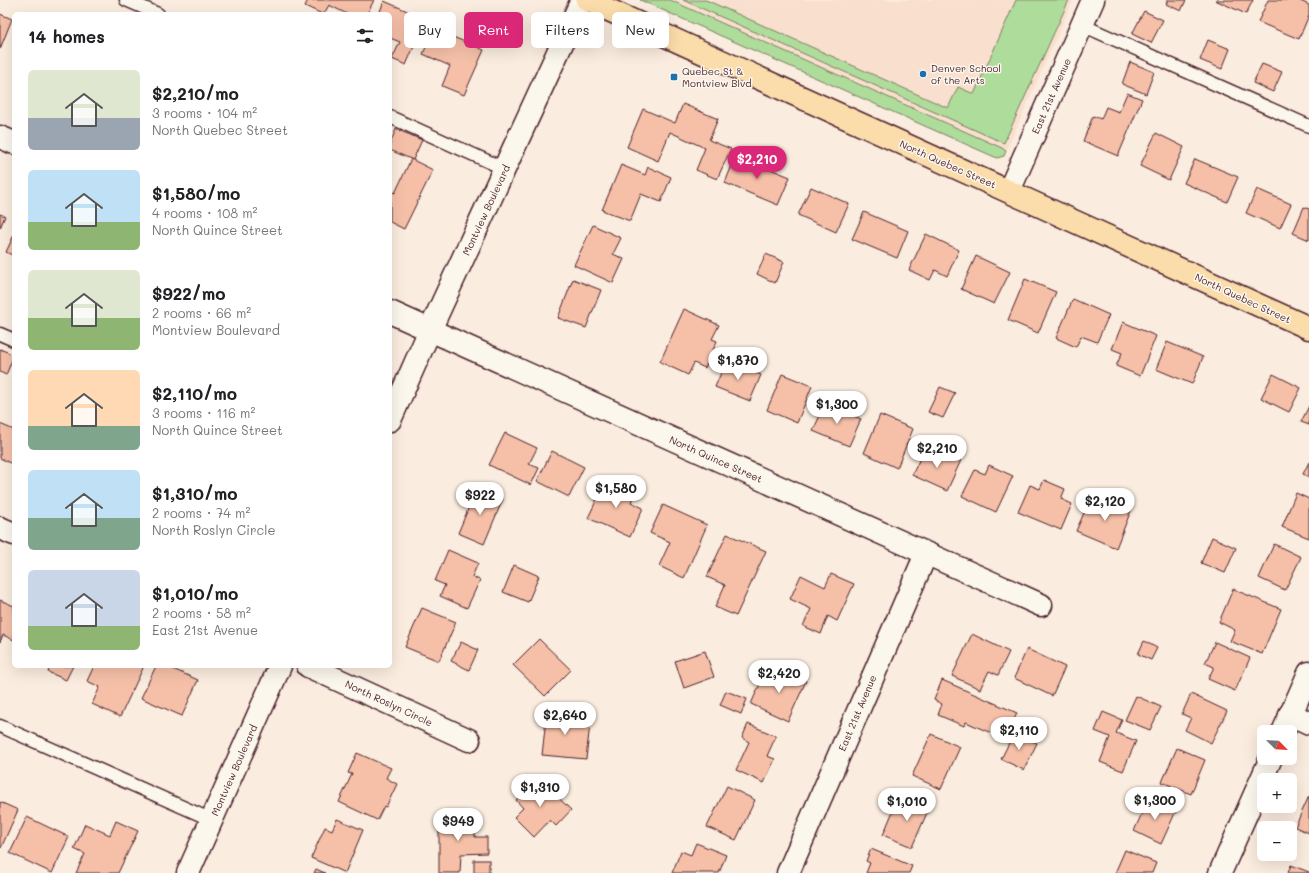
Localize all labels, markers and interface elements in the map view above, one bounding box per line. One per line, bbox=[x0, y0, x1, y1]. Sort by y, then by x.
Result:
chip: Buy bbox=[404, 12, 456, 48]
chip: Rent bbox=[464, 12, 523, 48]
chip: Filters bbox=[531, 12, 604, 48]
chip: New bbox=[612, 12, 669, 48]
text: 14 homes bbox=[28, 25, 105, 47]
icon: filters bbox=[354, 25, 376, 47]
street label: East 21st Avenue bbox=[1028, 56, 1074, 136]
place label: Denver School of the Arts bbox=[931, 61, 1001, 87]
place label: Quebec St & Montview Blvd bbox=[682, 64, 752, 90]
marker: Denver School of the Arts bbox=[918, 69, 928, 79]
marker: Quebec St & Montview Blvd bbox=[669, 72, 679, 82]
text: $2,210/mo bbox=[152, 82, 239, 104]
icon: home bbox=[60, 86, 108, 134]
text: 3 rooms · 104 m² bbox=[152, 104, 257, 121]
text: North Quebec Street bbox=[152, 121, 288, 138]
street label: North Quebec Street bbox=[897, 136, 999, 192]
pin: $2,210 bbox=[724, 146, 790, 180]
text: $2,210 bbox=[737, 150, 777, 167]
street label: Montview Boulevard bbox=[459, 162, 513, 258]
text: $1,580/mo bbox=[152, 182, 240, 204]
icon: home bbox=[60, 186, 108, 234]
text: 4 rooms · 108 m² bbox=[152, 204, 258, 221]
text: North Quince Street bbox=[152, 221, 283, 238]
street label: North Quebec Street bbox=[1193, 270, 1293, 326]
text: $922/mo bbox=[152, 282, 225, 304]
icon: home bbox=[60, 286, 108, 334]
text: 2 rooms · 66 m² bbox=[152, 304, 251, 321]
text: Montview Boulevard bbox=[152, 321, 280, 338]
pin: $1,870 bbox=[705, 347, 771, 381]
text: $1,870 bbox=[717, 351, 759, 368]
text: $2,110/mo bbox=[152, 382, 237, 404]
icon: home bbox=[60, 386, 108, 434]
pin: $1,300 bbox=[804, 391, 870, 425]
text: $1,300 bbox=[816, 395, 858, 412]
text: 3 rooms · 116 m² bbox=[152, 404, 255, 421]
text: North Quince Street bbox=[152, 421, 283, 438]
street label: North Quince Street bbox=[667, 432, 765, 486]
pin: $2,210 bbox=[904, 435, 970, 469]
text: $2,210 bbox=[917, 439, 957, 456]
pin: $1,580 bbox=[583, 475, 649, 509]
text: $1,580 bbox=[595, 479, 637, 496]
text: $1,310/mo bbox=[152, 482, 238, 504]
pin: $922 bbox=[456, 482, 504, 516]
icon: home bbox=[60, 486, 108, 534]
text: $922 bbox=[465, 486, 495, 503]
pin: $2,120 bbox=[1072, 488, 1138, 522]
text: $2,120 bbox=[1085, 492, 1125, 509]
text: 2 rooms · 74 m² bbox=[152, 504, 250, 521]
text: North Roslyn Circle bbox=[152, 521, 276, 538]
text: $1,010/mo bbox=[152, 582, 238, 604]
icon: home bbox=[60, 586, 108, 634]
text: 2 rooms · 58 m² bbox=[152, 604, 251, 621]
text: East 21st Avenue bbox=[152, 621, 258, 638]
pin: $2,420 bbox=[746, 660, 812, 694]
text: $2,420 bbox=[757, 664, 801, 681]
street label: East 21st Avenue bbox=[835, 673, 879, 753]
street label: North Roslyn Circle bbox=[343, 677, 435, 729]
pin: $2,640 bbox=[532, 702, 598, 736]
text: $2,640 bbox=[543, 706, 587, 723]
pin: $2,110 bbox=[986, 717, 1052, 751]
text: $2,110 bbox=[999, 721, 1039, 738]
street label: Montview Boulevard bbox=[208, 722, 260, 818]
north arrow bbox=[1257, 725, 1297, 765]
map controls bbox=[1257, 725, 1297, 861]
button: + bbox=[1257, 773, 1297, 813]
pin: $1,310 bbox=[507, 774, 573, 808]
text: $1,310 bbox=[520, 778, 560, 795]
pin: $1,300 bbox=[1122, 787, 1188, 821]
pin: $1,010 bbox=[874, 788, 940, 822]
text: $1,300 bbox=[1134, 791, 1176, 808]
text: $1,010 bbox=[887, 792, 927, 809]
pin: $949 bbox=[434, 808, 482, 842]
text: $949 bbox=[442, 812, 474, 829]
button: − bbox=[1257, 821, 1297, 861]

